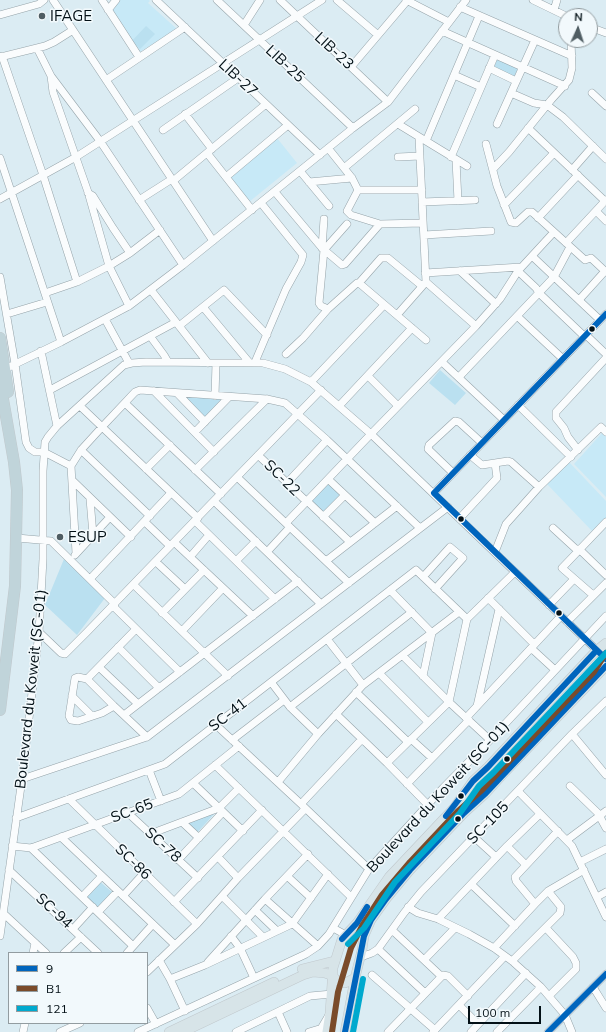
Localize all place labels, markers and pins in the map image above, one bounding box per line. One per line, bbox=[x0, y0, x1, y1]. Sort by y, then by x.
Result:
place label: IFAGE bbox=[50, 7, 92, 25]
marker: IFAGE bbox=[37, 11, 47, 21]
unlabelled marker bbox=[587, 324, 597, 334]
unlabelled marker bbox=[456, 514, 466, 524]
place label: ESUP bbox=[68, 528, 107, 546]
marker: ESUP bbox=[55, 532, 65, 542]
unlabelled marker bbox=[554, 608, 564, 618]
unlabelled marker bbox=[502, 754, 512, 764]
unlabelled marker bbox=[456, 791, 466, 801]
unlabelled marker bbox=[453, 814, 463, 824]

